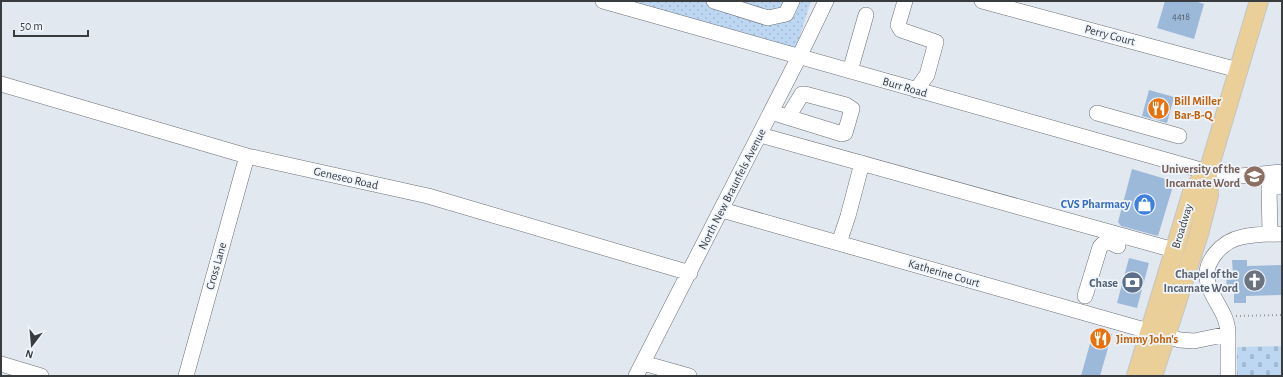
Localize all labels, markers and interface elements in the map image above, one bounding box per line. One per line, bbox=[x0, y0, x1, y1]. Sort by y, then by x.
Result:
scale bar bbox=[14, 12, 88, 38]
house number: 4418 bbox=[1172, 12, 1190, 22]
text: 50 m bbox=[20, 20, 43, 32]
street label: Perry Court bbox=[1083, 22, 1137, 49]
street label: Burr Road bbox=[881, 75, 929, 99]
restaurant icon: Bill Miller Bar-B-Q bbox=[1145, 95, 1171, 121]
place label: Bill Miller Bar-B-Q bbox=[1174, 95, 1222, 122]
street label: North New Braunfels Avenue bbox=[696, 126, 768, 252]
place label: University of the Incarnate Word bbox=[1161, 163, 1241, 189]
school or university icon: University of the Incarnate Word bbox=[1242, 163, 1268, 189]
street label: Geneseo Road bbox=[313, 165, 379, 191]
shop icon: CVS Pharmacy bbox=[1132, 191, 1158, 217]
place label: CVS Pharmacy bbox=[1061, 198, 1131, 211]
street label: Broadway bbox=[1170, 202, 1195, 250]
street label: Cross Lane bbox=[204, 241, 228, 291]
street label: Katherine Court bbox=[907, 257, 981, 289]
place label: Chapel of the Incarnate Word bbox=[1164, 268, 1239, 294]
church icon: Chapel of the Incarnate Word bbox=[1241, 268, 1267, 294]
bank icon: Chase bbox=[1120, 270, 1146, 296]
place label: Chase bbox=[1089, 277, 1118, 289]
north arrow bbox=[12, 325, 52, 365]
restaurant icon: Jimmy John's bbox=[1087, 326, 1113, 352]
place label: Jimmy John's bbox=[1116, 333, 1179, 346]
text: N bbox=[24, 348, 35, 360]

